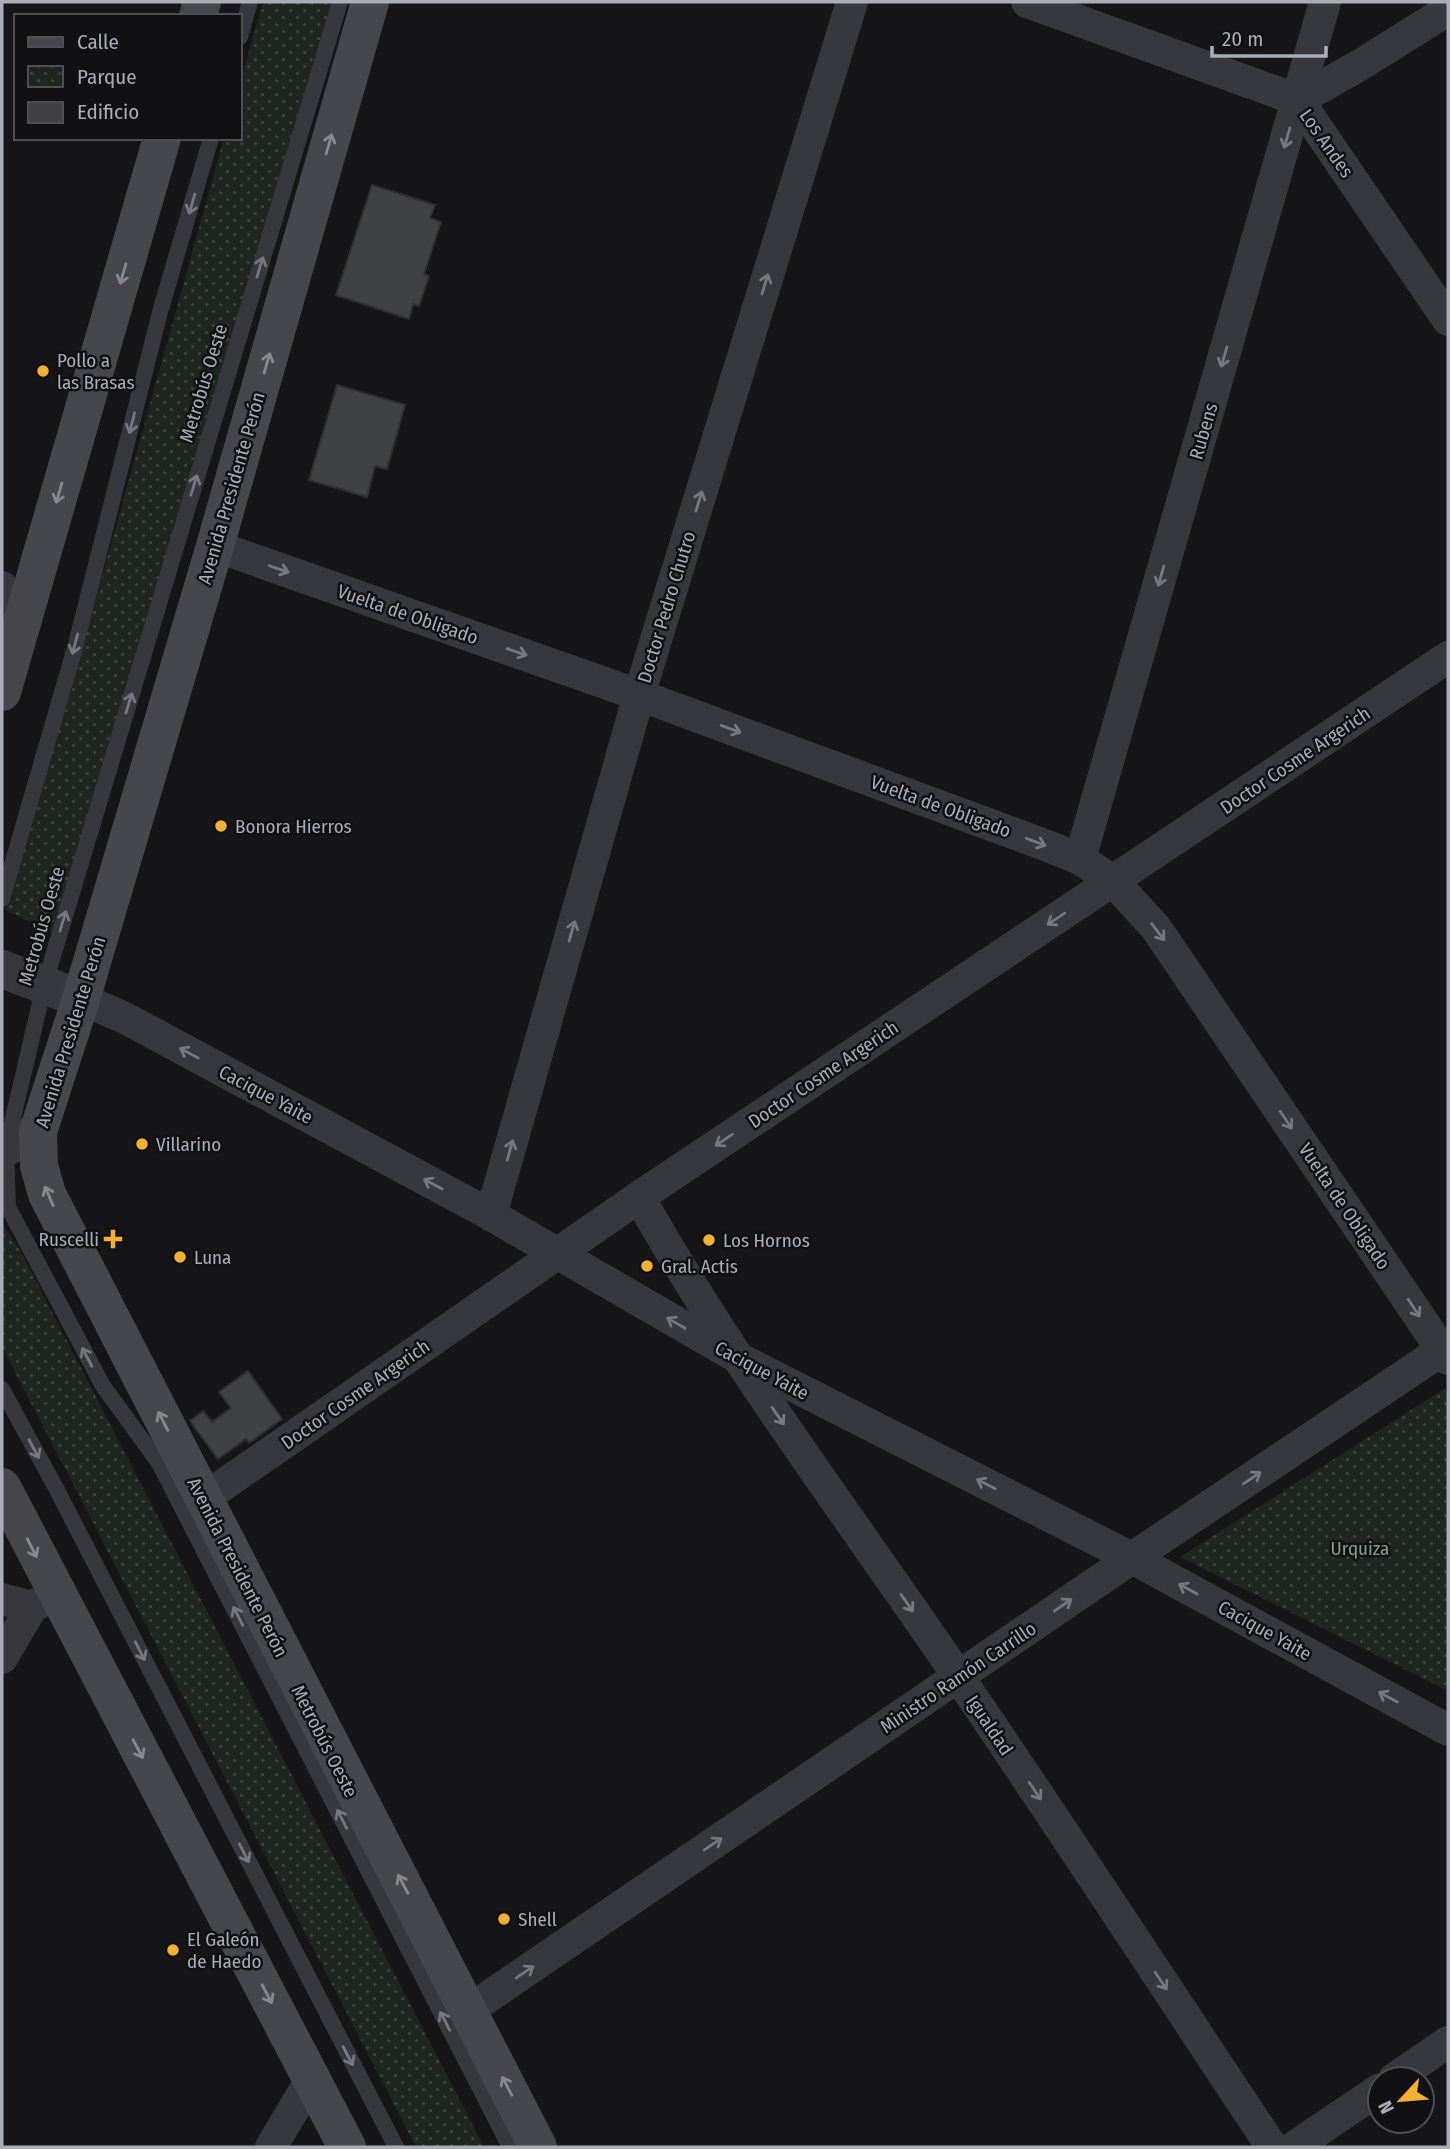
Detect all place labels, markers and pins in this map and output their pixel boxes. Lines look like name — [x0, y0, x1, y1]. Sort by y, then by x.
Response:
place label: Pollo a las Brasas — [57, 349, 135, 394]
marker: Pollo a las Brasas — [35, 363, 51, 379]
place label: Bonora Hierros — [235, 815, 352, 838]
marker: Bonora Hierros — [213, 818, 229, 834]
place label: Villarino — [156, 1133, 221, 1156]
marker: Villarino — [134, 1136, 150, 1152]
place label: Ruscelli — [39, 1228, 99, 1251]
place label: Los Hornos — [723, 1229, 810, 1252]
marker: Ruscelli — [105, 1231, 121, 1247]
marker: Los Hornos — [701, 1232, 717, 1248]
place label: Luna — [194, 1246, 231, 1269]
marker: Luna — [172, 1249, 188, 1265]
place label: Gral. Actis — [661, 1255, 738, 1278]
marker: Gral. Actis — [639, 1258, 655, 1274]
place label: Shell — [518, 1908, 557, 1931]
marker: Shell — [496, 1911, 512, 1927]
place label: El Galeón de Haedo — [187, 1928, 261, 1973]
marker: El Galeón de Haedo — [165, 1942, 181, 1958]

